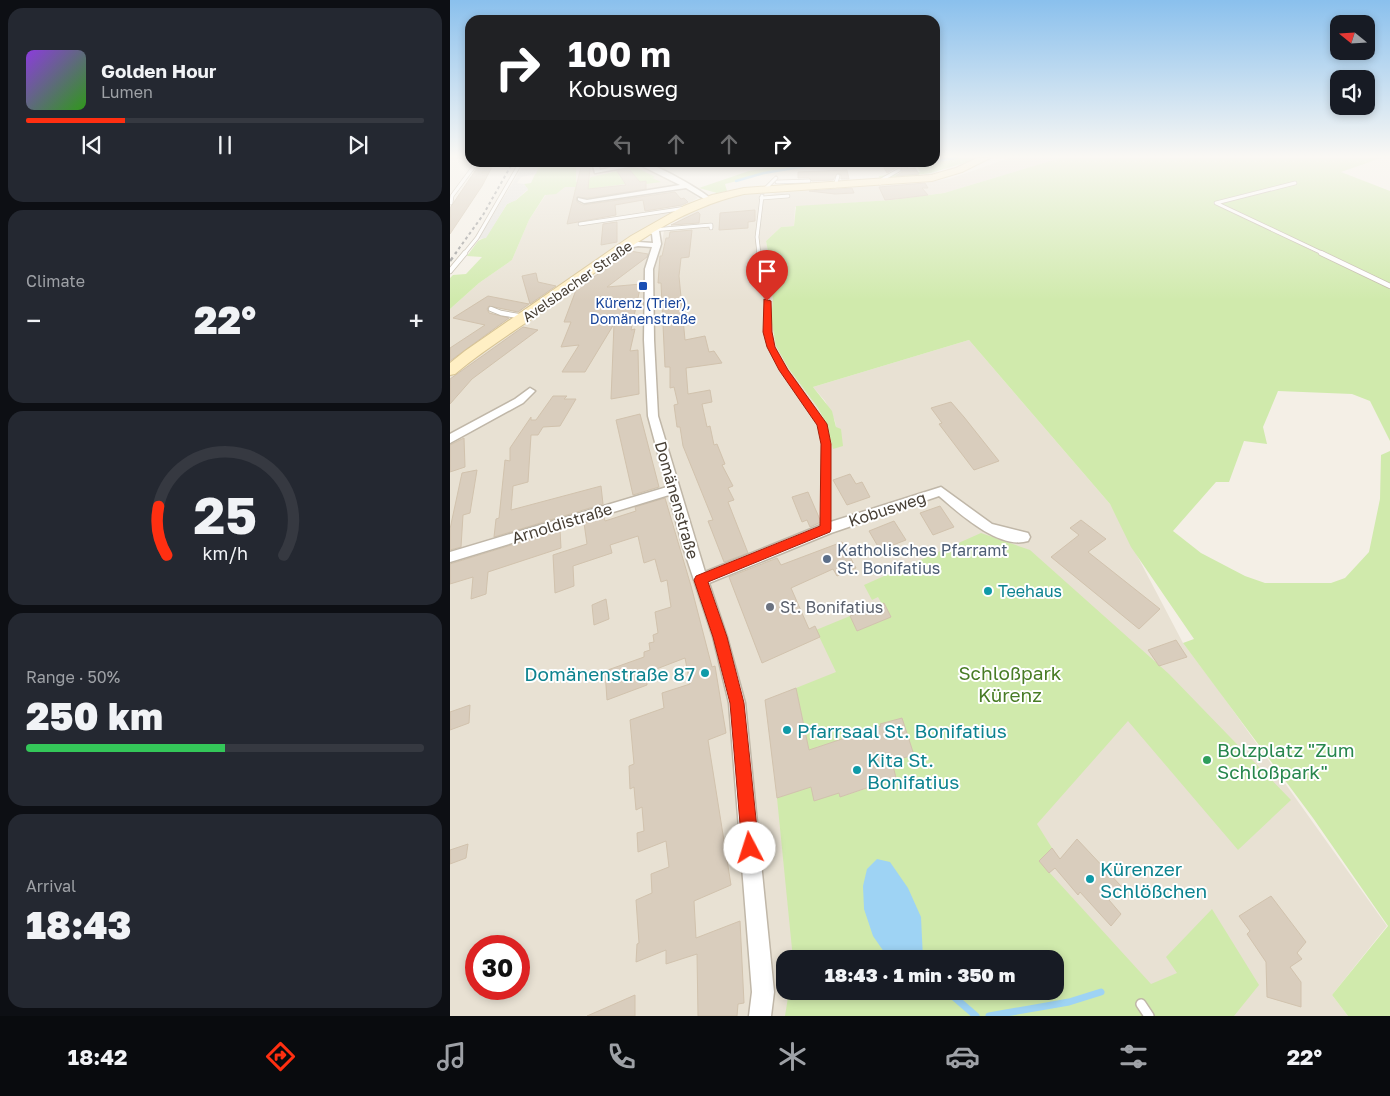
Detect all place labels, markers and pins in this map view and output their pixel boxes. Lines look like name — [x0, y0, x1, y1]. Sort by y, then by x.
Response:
pin — [746, 250, 788, 301]
marker: Kürenz (Trier), Domänenstraße — [637, 280, 649, 292]
place label: Kürenz (Trier), Domänenstraße — [590, 294, 696, 327]
place label: Katholisches Pfarramt St. Bonifatius — [837, 540, 1008, 578]
marker: Katholisches Pfarramt St. Bonifatius — [821, 553, 833, 565]
place label: Teehaus — [998, 581, 1062, 601]
marker: Teehaus — [982, 585, 994, 597]
place label: St. Bonifatius — [780, 597, 883, 617]
marker: St. Bonifatius — [764, 601, 776, 613]
place label: Domänenstraße 87 — [524, 662, 695, 685]
marker: Domänenstraße 87 — [699, 667, 711, 679]
place label: Pfarrsaal St. Bonifatius — [797, 719, 1007, 742]
marker: Pfarrsaal St. Bonifatius — [781, 724, 793, 736]
place label: Bolzplatz "Zum Schloßpark" — [1217, 738, 1355, 783]
place label: Kita St. Bonifatius — [867, 748, 959, 793]
marker: Bolzplatz "Zum Schloßpark" — [1201, 754, 1213, 766]
marker: Kita St. Bonifatius — [851, 764, 863, 776]
place label: Kürenzer Schlößchen — [1100, 857, 1207, 902]
marker: Kürenzer Schlößchen — [1084, 873, 1096, 885]

